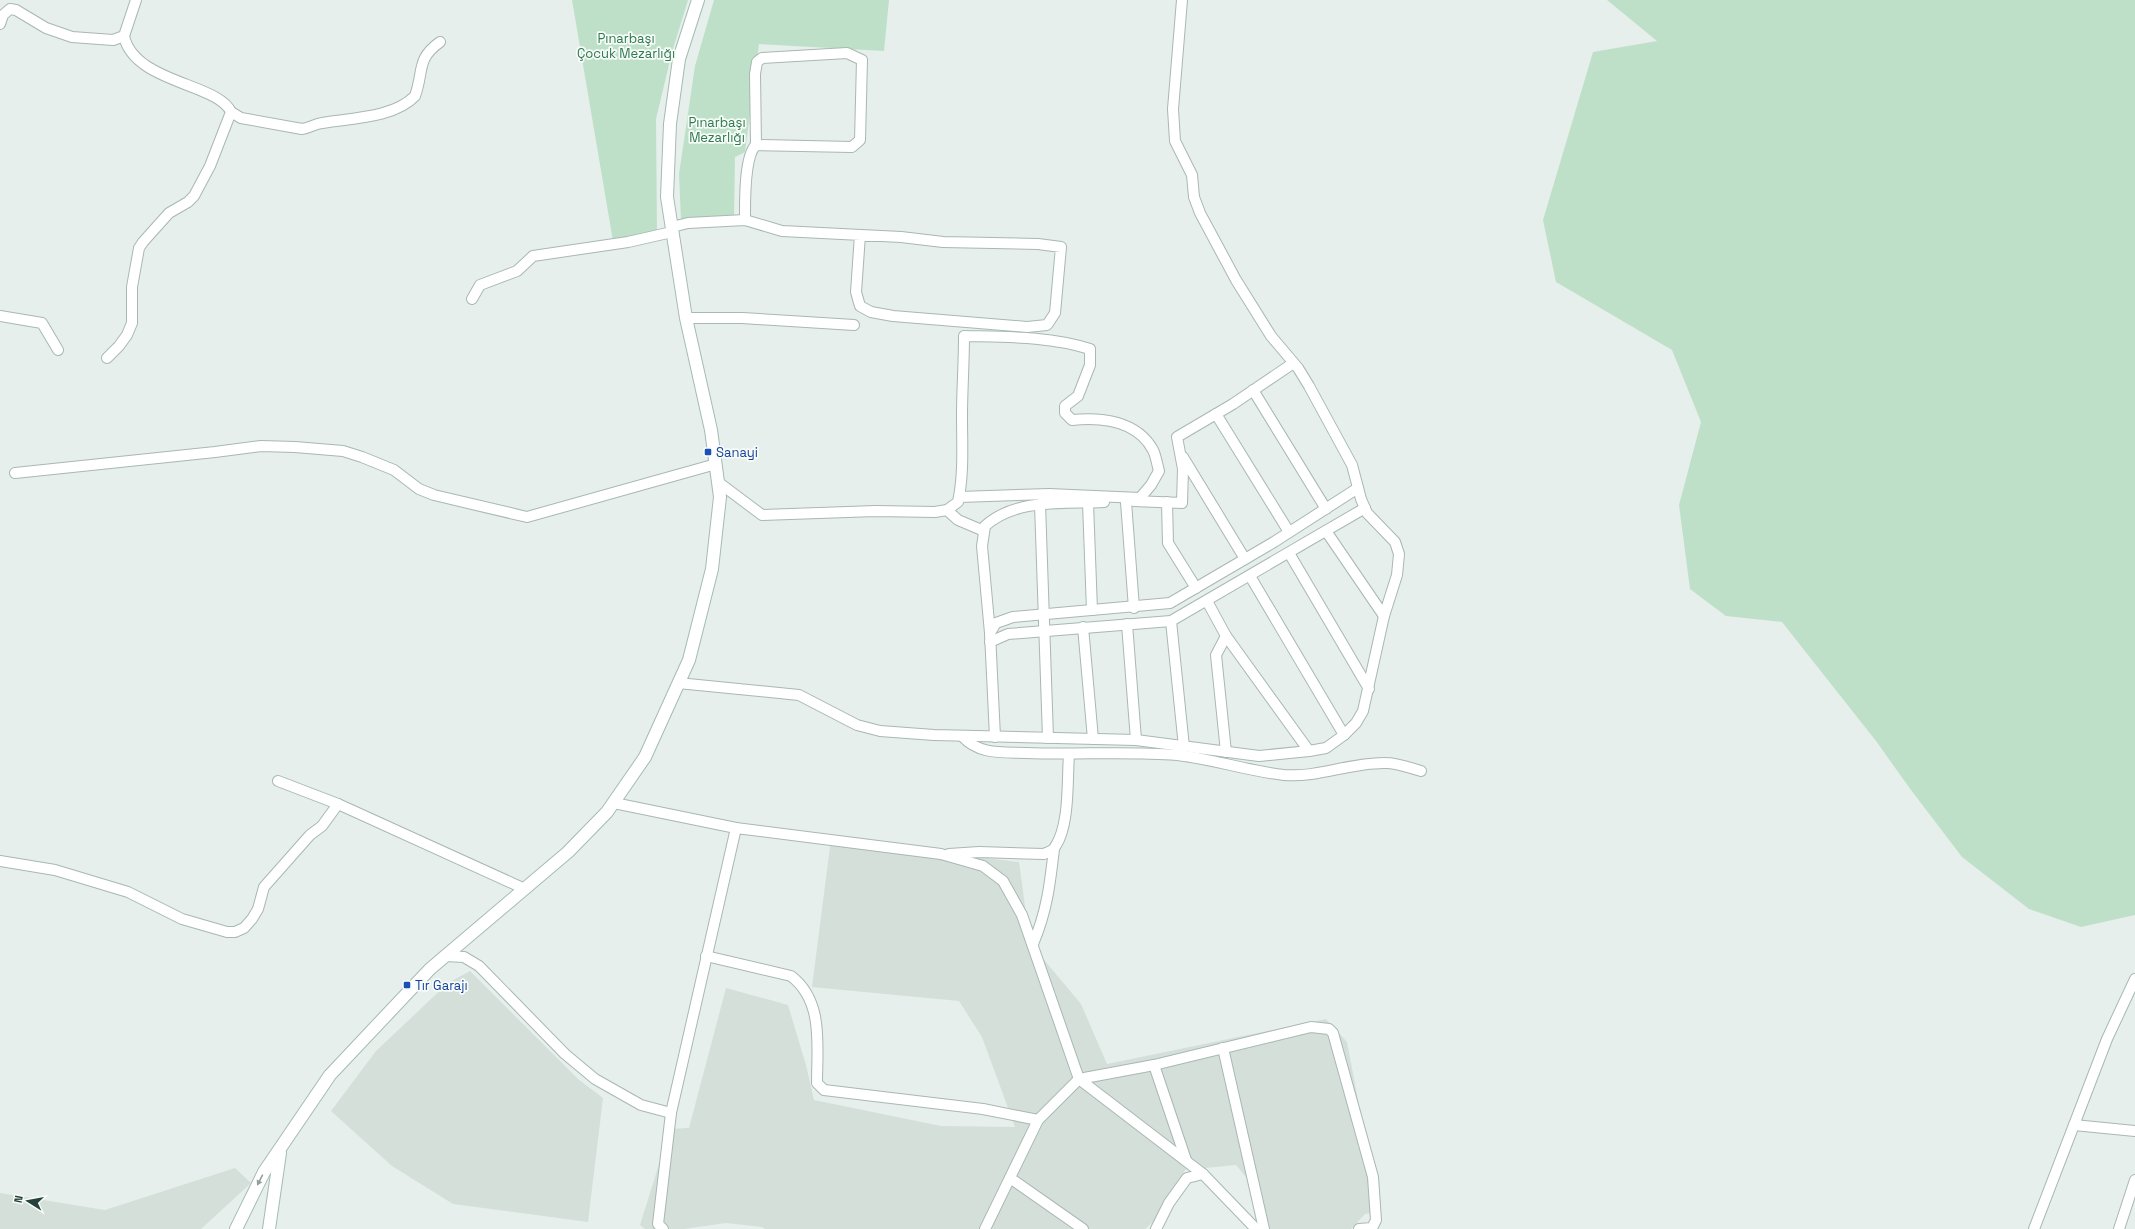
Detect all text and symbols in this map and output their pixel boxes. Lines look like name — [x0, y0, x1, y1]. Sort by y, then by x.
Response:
park label: Pınarbaşı Çocuk Mezarlığı — [577, 30, 675, 62]
park label: Pınarbaşı Mezarlığı — [688, 114, 746, 146]
place label: Sanayi — [716, 444, 758, 461]
marker: Sanayi — [703, 447, 713, 457]
place label: Tır Garajı — [415, 977, 468, 994]
marker: Tır Garajı — [402, 980, 412, 990]
one-way arrow — [257, 1175, 263, 1186]
north arrow — [8, 1181, 48, 1221]
text: N — [11, 1194, 26, 1204]

